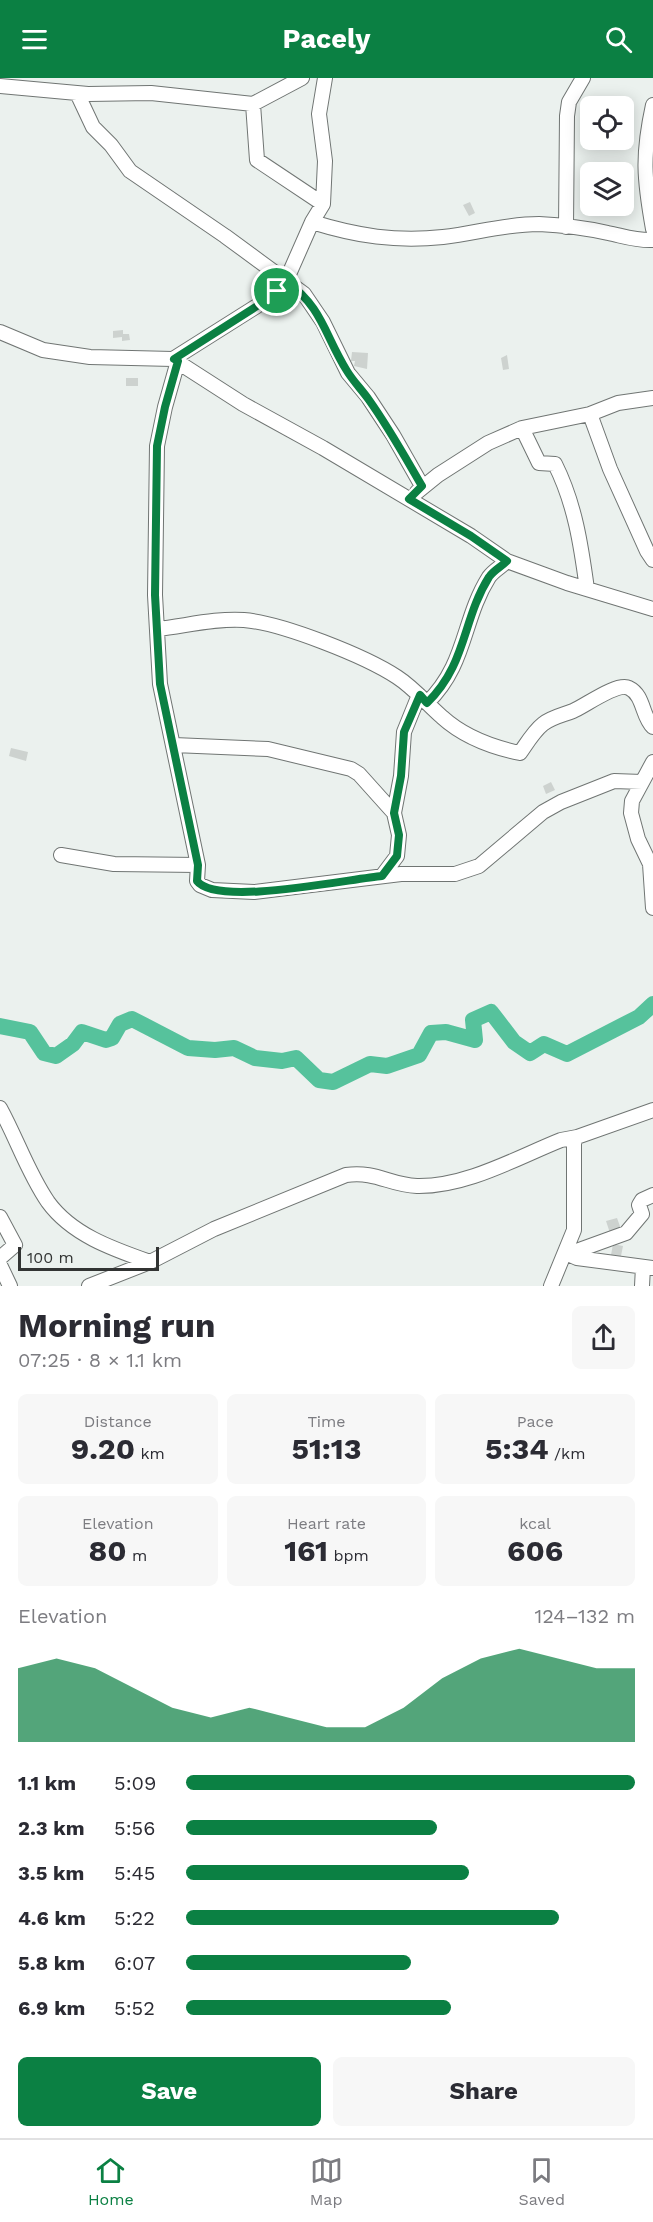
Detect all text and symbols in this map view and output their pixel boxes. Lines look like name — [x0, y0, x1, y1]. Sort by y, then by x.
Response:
icon: menu — [18, 23, 51, 56]
text: Pacely — [282, 23, 371, 55]
icon: search — [602, 23, 635, 56]
map controls — [580, 96, 634, 216]
button: locate — [580, 96, 634, 150]
button: layers — [580, 162, 634, 216]
pin — [251, 265, 302, 316]
icon: arrive — [260, 274, 293, 307]
scale bar — [18, 1244, 159, 1272]
text: 100 m — [27, 1248, 74, 1267]
text: Morning run — [18, 1306, 215, 1345]
button: share — [572, 1306, 635, 1369]
text: 07:25 · 8 × 1.1 km — [18, 1348, 182, 1372]
text: Distance — [84, 1412, 152, 1431]
text: Time — [307, 1412, 346, 1431]
text: Pace — [517, 1412, 554, 1431]
text: 9.20 — [71, 1431, 135, 1466]
text: 51:13 — [291, 1431, 362, 1466]
text: 5:34 — [485, 1431, 549, 1466]
text: km — [135, 1444, 165, 1463]
text: /km — [549, 1444, 585, 1463]
text: Elevation — [82, 1514, 154, 1533]
text: Heart rate — [287, 1514, 366, 1533]
text: kcal — [519, 1514, 551, 1533]
text: 80 — [88, 1533, 127, 1568]
text: 161 — [284, 1533, 328, 1568]
text: 606 — [507, 1533, 563, 1568]
text: m — [127, 1546, 147, 1565]
text: bpm — [328, 1546, 369, 1565]
text: Elevation — [18, 1604, 107, 1628]
text: 124–132 m — [534, 1604, 635, 1628]
text: 1.1 km — [18, 1771, 76, 1795]
text: 5:09 — [114, 1771, 156, 1795]
text: 2.3 km — [18, 1816, 85, 1840]
text: 5:56 — [114, 1816, 155, 1840]
text: 3.5 km — [18, 1861, 84, 1885]
text: 5:45 — [114, 1861, 155, 1885]
text: 4.6 km — [18, 1906, 86, 1930]
text: 5:22 — [114, 1906, 155, 1930]
text: 5.8 km — [18, 1951, 85, 1975]
text: 6:07 — [114, 1951, 155, 1975]
text: 6.9 km — [18, 1996, 85, 2020]
text: 5:52 — [114, 1996, 155, 2020]
button: Save — [18, 2057, 321, 2126]
button: Share — [333, 2057, 635, 2126]
tab: Home — [88, 2154, 134, 2209]
tab: Map — [310, 2154, 343, 2209]
tab: Saved — [519, 2154, 565, 2209]

